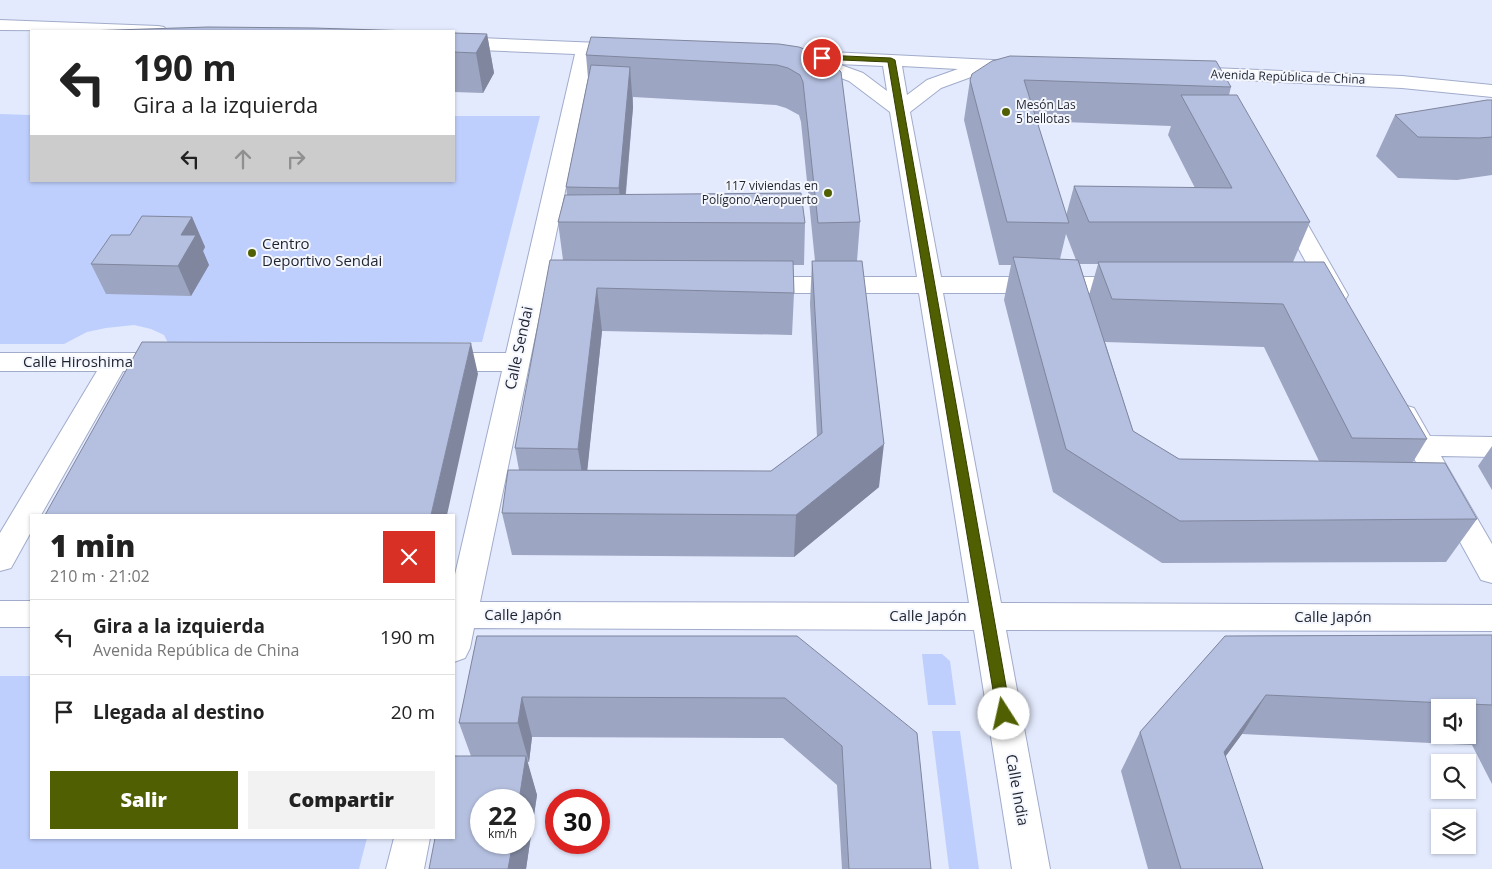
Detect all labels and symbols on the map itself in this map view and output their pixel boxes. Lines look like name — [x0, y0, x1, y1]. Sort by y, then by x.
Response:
pin — [801, 37, 843, 79]
street label: Avenida República de China — [1210, 65, 1366, 88]
place label: Mesón Las 5 bellotas — [1016, 96, 1076, 127]
marker: Mesón Las 5 bellotas — [1000, 106, 1012, 118]
place label: 117 viviendas en Polígono Aeropuerto — [702, 177, 818, 208]
marker: 117 viviendas en Polígono Aeropuerto — [822, 187, 834, 199]
place label: Centro Deportivo Sendai — [262, 233, 382, 270]
marker: Centro Deportivo Sendai — [246, 247, 258, 259]
street label: Calle Sendai — [499, 304, 537, 391]
street label: Calle Hiroshima — [23, 351, 133, 371]
street label: Calle Japón — [484, 604, 562, 624]
street label: Calle Japón — [889, 605, 967, 625]
street label: Calle Japón — [1294, 606, 1372, 626]
position arrow — [977, 687, 1029, 739]
street label: Calle India — [1002, 752, 1034, 827]
speed limit sign: 30 — [545, 789, 610, 854]

